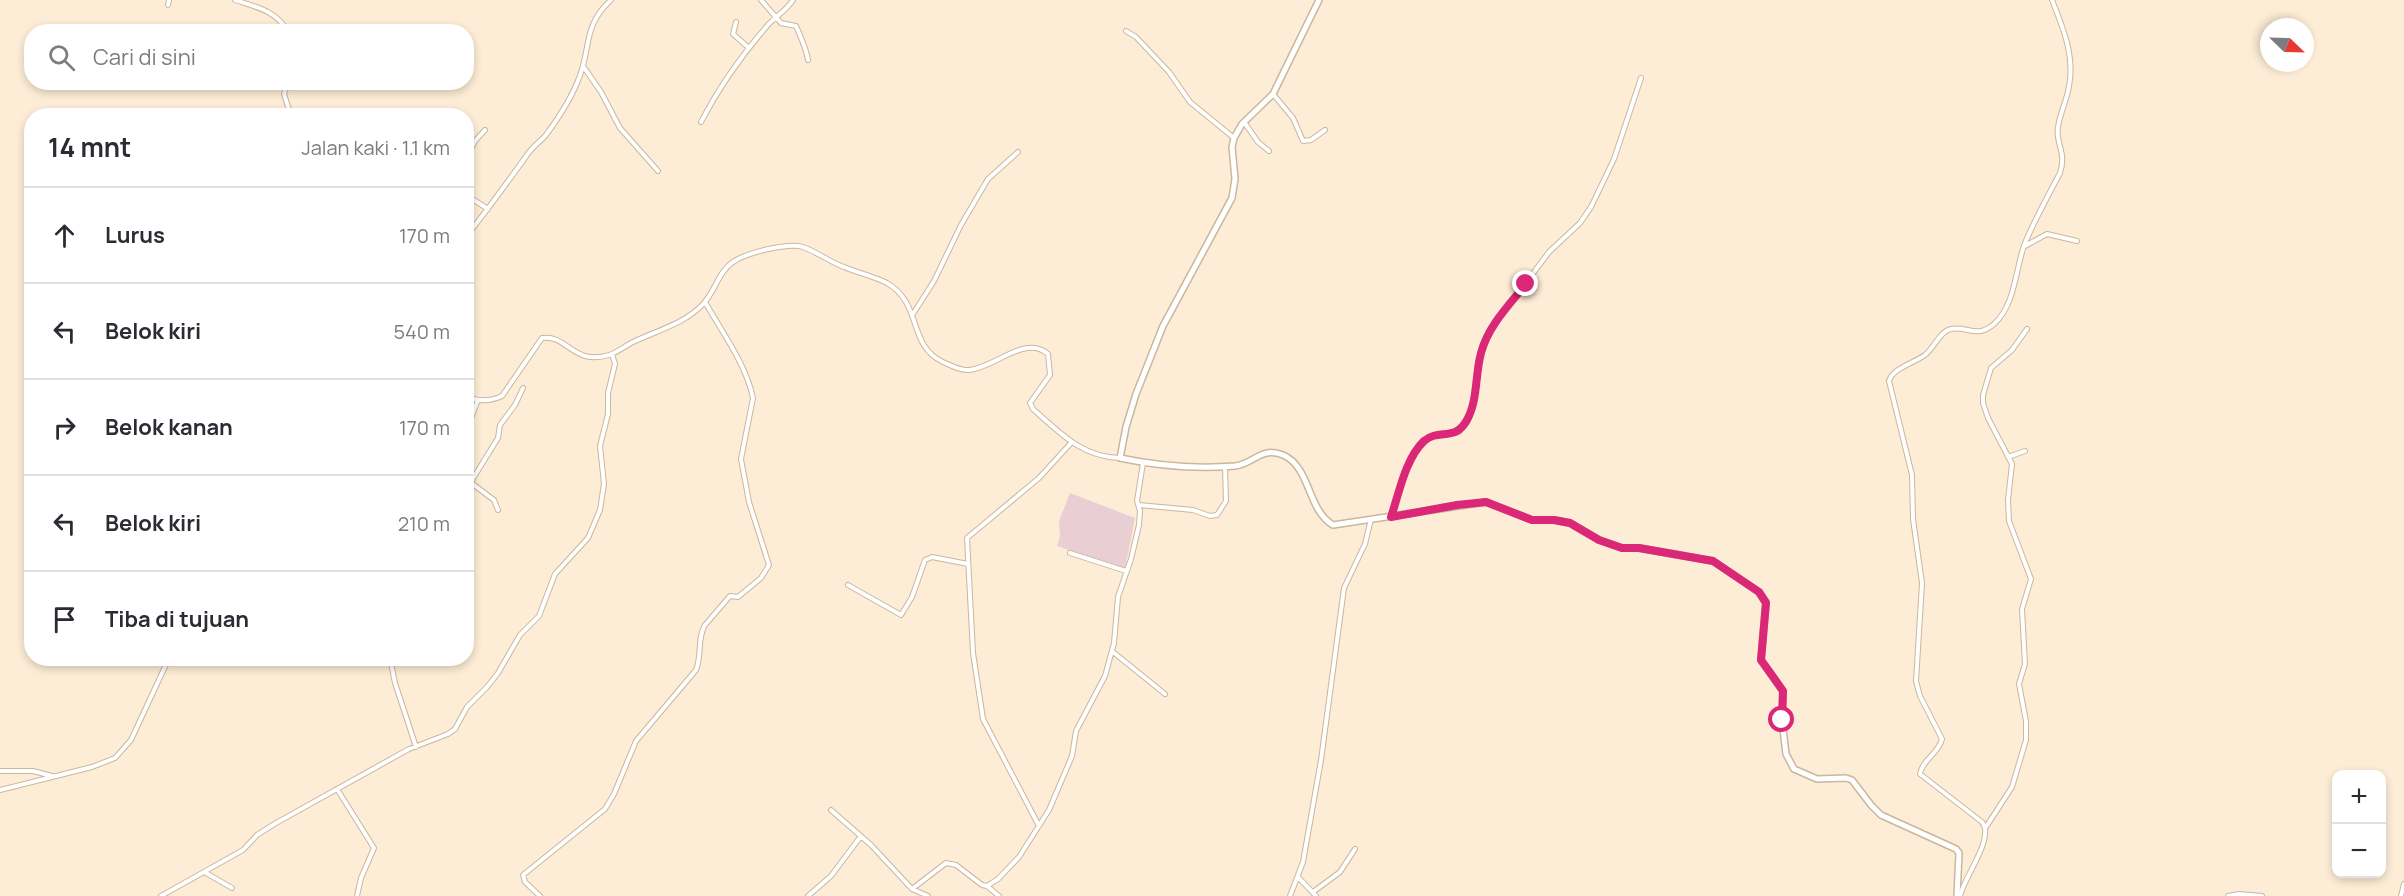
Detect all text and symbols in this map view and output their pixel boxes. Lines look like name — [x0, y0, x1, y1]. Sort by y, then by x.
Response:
north arrow — [2260, 18, 2314, 72]
search box — [24, 24, 474, 90]
icon: search — [45, 41, 78, 74]
text: Cari di sini — [93, 42, 196, 72]
text: 14 mnt — [48, 129, 131, 165]
text: Jalan kaki · 1.1 km — [301, 134, 450, 161]
icon: ahead — [48, 219, 81, 252]
text: Lurus — [105, 220, 165, 250]
text: 170 m — [399, 222, 450, 249]
route end — [1512, 270, 1538, 296]
icon: left — [48, 315, 81, 348]
text: Belok kiri — [105, 316, 201, 346]
text: 540 m — [394, 318, 450, 345]
icon: right — [48, 411, 81, 444]
text: Belok kanan — [105, 412, 233, 442]
text: 170 m — [399, 414, 450, 441]
icon: left — [48, 507, 81, 540]
text: Belok kiri — [105, 508, 201, 538]
text: 210 m — [398, 510, 450, 537]
icon: arrive — [48, 603, 81, 636]
text: Tiba di tujuan — [105, 604, 249, 634]
route start — [1768, 706, 1794, 732]
map controls — [2332, 770, 2386, 878]
button: + — [2332, 770, 2386, 824]
button: − — [2332, 824, 2386, 878]

